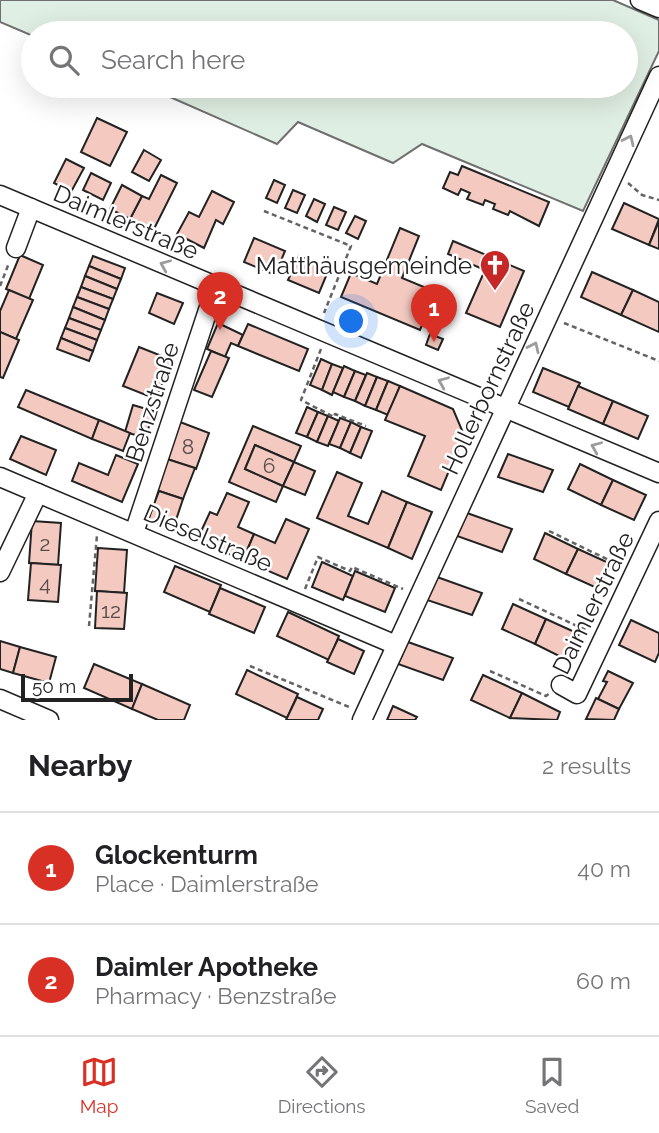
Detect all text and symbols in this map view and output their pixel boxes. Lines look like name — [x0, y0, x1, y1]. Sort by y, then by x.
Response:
search box — [21, 21, 638, 98]
icon: search — [45, 41, 83, 79]
text: Search here — [101, 45, 245, 75]
one-way arrow — [621, 135, 635, 147]
street label: Daimlerstraße — [49, 178, 203, 266]
church icon: Matthäusgemeinde — [478, 248, 512, 292]
place label: Matthäusgemeinde — [256, 251, 472, 280]
one-way arrow — [160, 259, 173, 273]
pin: 2 — [197, 272, 243, 330]
pin: 1 — [411, 284, 457, 342]
street label: Hollerbornstraße — [435, 297, 541, 479]
your location — [334, 304, 368, 338]
street label: Benzstraße — [119, 338, 185, 466]
one-way arrow — [526, 341, 540, 354]
one-way arrow — [437, 376, 450, 390]
house number: 8 — [182, 434, 194, 459]
one-way arrow — [591, 441, 603, 455]
house number: 6 — [263, 453, 275, 478]
street label: Dieselstraße — [139, 498, 277, 578]
street label: Daimlerstraße — [546, 527, 640, 679]
house number: 2 — [40, 531, 50, 556]
house number: 4 — [39, 571, 51, 596]
house number: 12 — [101, 598, 121, 623]
scale bar — [21, 671, 133, 703]
text: 50 m — [32, 675, 76, 697]
text: Nearby — [28, 748, 132, 783]
text: 2 results — [542, 752, 631, 779]
text: Glockenturm — [95, 840, 258, 870]
text: 1 — [45, 855, 57, 882]
text: 40 m — [577, 855, 631, 882]
text: Place · Daimlerstraße — [95, 870, 319, 897]
text: Daimler Apotheke — [95, 952, 318, 982]
text: 2 — [45, 967, 57, 994]
text: 60 m — [576, 967, 631, 994]
text: Pharmacy · Benzstraße — [95, 982, 336, 1009]
tab: Map — [80, 1053, 118, 1117]
tab: Directions — [278, 1053, 366, 1117]
tab: Saved — [525, 1053, 579, 1117]

